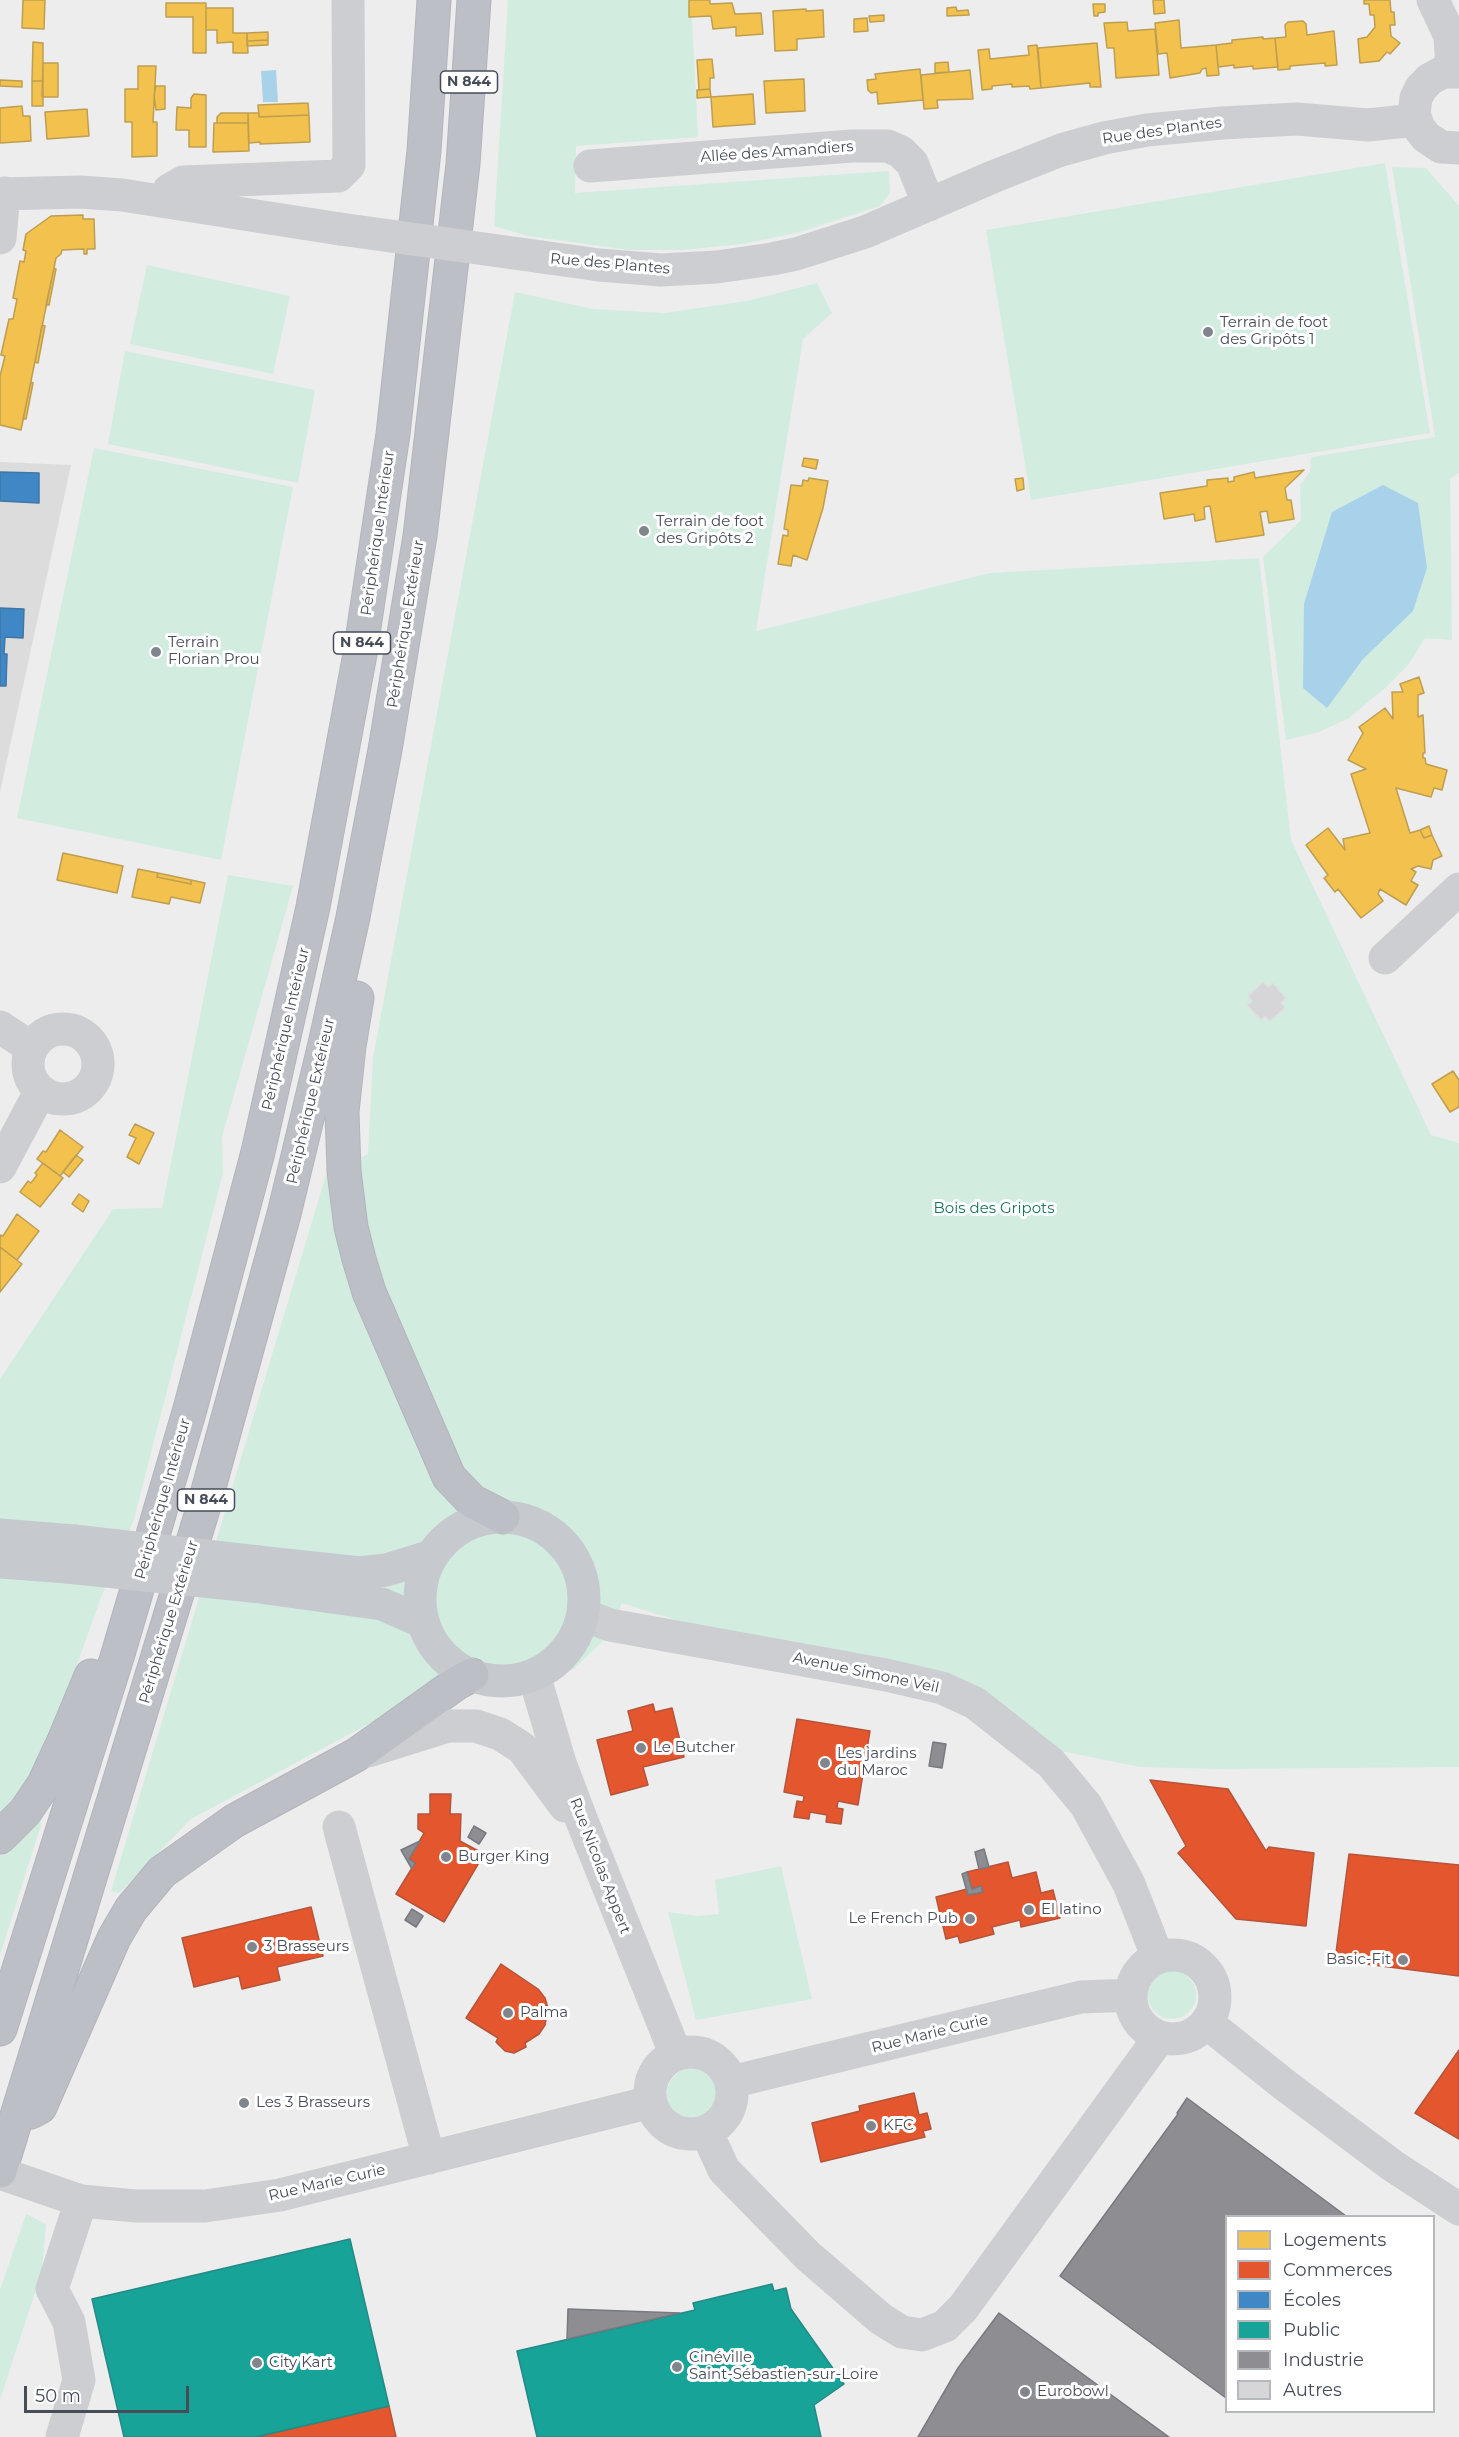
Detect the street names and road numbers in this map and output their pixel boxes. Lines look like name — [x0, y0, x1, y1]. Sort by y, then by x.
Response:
road number: N 844 — [440, 71, 498, 93]
street label: Rue des Plantes — [1101, 114, 1223, 148]
street label: Allée des Amandiers — [700, 138, 854, 166]
street label: Rue des Plantes — [549, 250, 671, 278]
street label: Périphérique Intérieur — [357, 449, 399, 617]
street label: Périphérique Extérieur — [384, 539, 428, 709]
road number: N 844 — [334, 632, 391, 654]
street label: Périphérique Intérieur — [258, 946, 314, 1112]
street label: Périphérique Extérieur — [283, 1016, 339, 1186]
street label: Périphérique Intérieur — [131, 1416, 195, 1582]
road number: N 844 — [178, 1489, 234, 1511]
street label: Périphérique Extérieur — [136, 1538, 202, 1706]
street label: Avenue Simone Veil — [791, 1649, 941, 1697]
street label: Rue Nicolas Appert — [566, 1795, 634, 1937]
street label: Rue Marie Curie — [870, 2011, 990, 2057]
street label: Rue Marie Curie — [267, 2161, 387, 2205]

